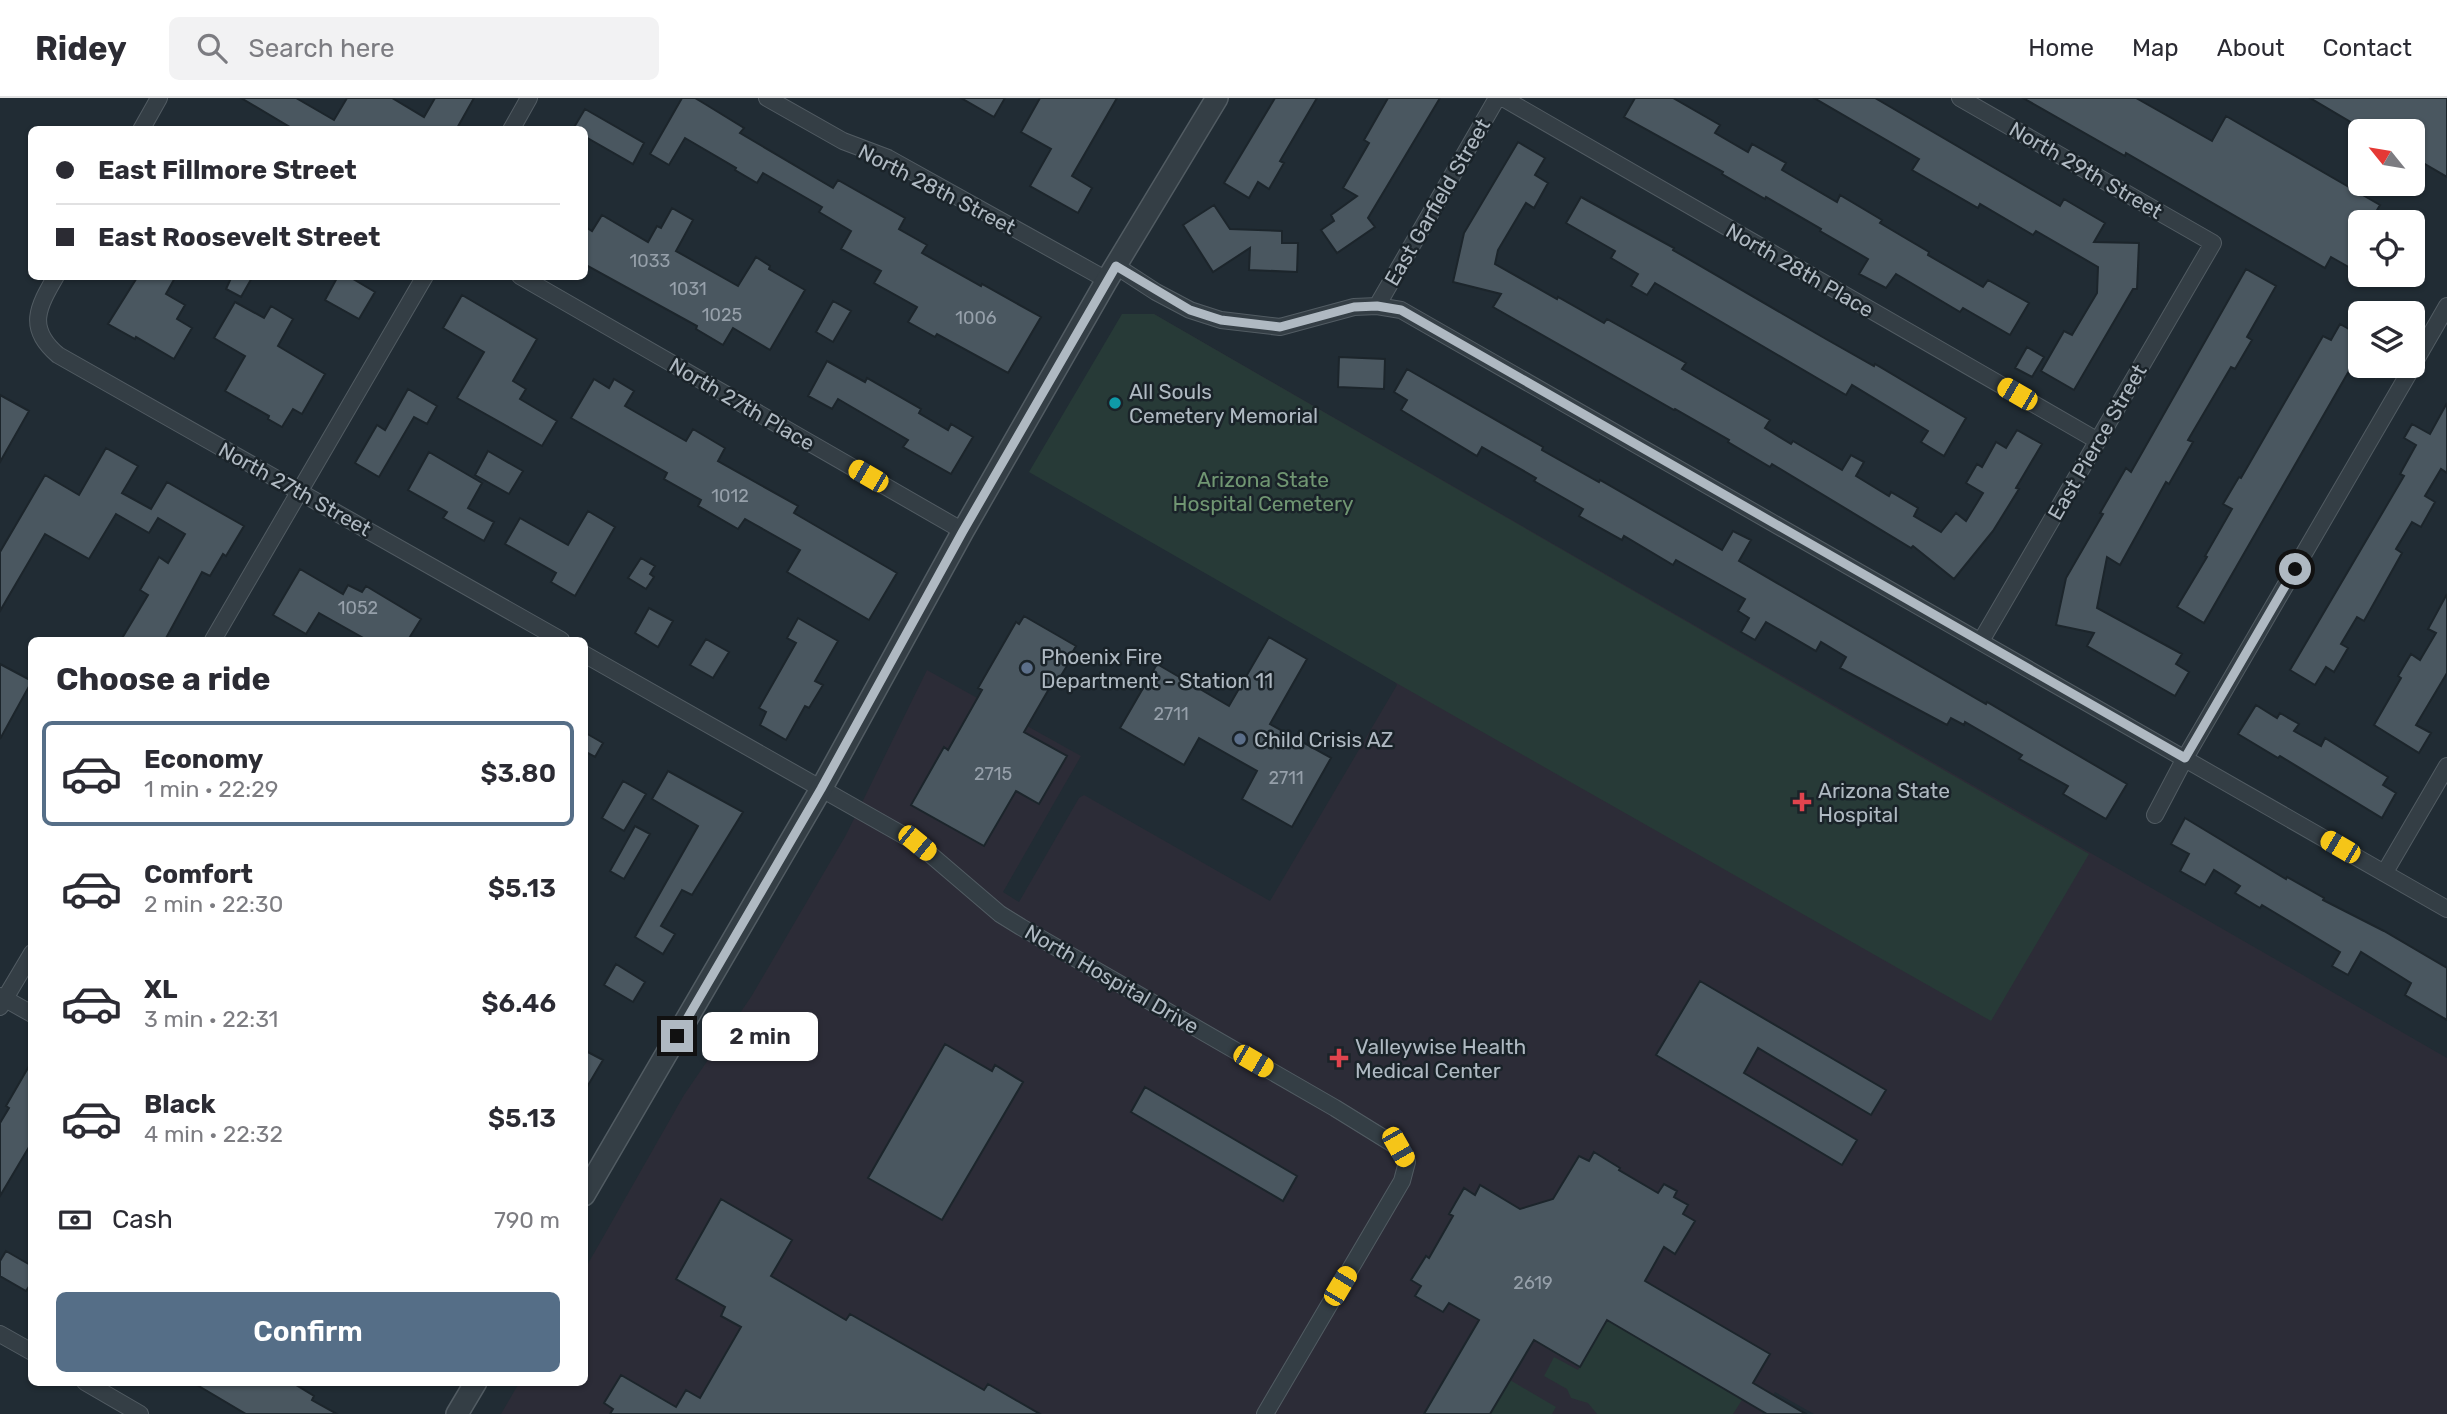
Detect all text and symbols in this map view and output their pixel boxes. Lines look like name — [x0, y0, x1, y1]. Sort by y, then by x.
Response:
search box — [169, 17, 659, 80]
text: Ridey — [35, 29, 127, 68]
icon: search — [193, 29, 231, 67]
text: Search here — [249, 33, 394, 64]
text: Home — [2028, 34, 2094, 62]
text: Map — [2132, 34, 2179, 62]
text: About — [2217, 34, 2285, 62]
text: Contact — [2323, 34, 2412, 62]
street label: East Garfield Street — [1379, 114, 1495, 290]
street label: North 29th Street — [2005, 116, 2167, 224]
north arrow — [2348, 119, 2426, 196]
map controls — [2348, 119, 2425, 378]
street label: North 28th Street — [854, 139, 1020, 239]
text: East Fillmore Street — [98, 155, 357, 186]
button: locate — [2348, 210, 2425, 287]
street label: North 28th Place — [1722, 218, 1878, 322]
text: East Roosevelt Street — [98, 222, 380, 253]
house number: 1033 — [630, 250, 670, 272]
house number: 1031 — [669, 278, 707, 300]
button: layers — [2348, 301, 2425, 378]
house number: 1025 — [702, 304, 742, 326]
house number: 1006 — [955, 307, 997, 329]
street label: North 27th Place — [665, 352, 819, 456]
street label: East Pierce Street — [2042, 360, 2152, 524]
car — [1994, 374, 2041, 414]
place label: All Souls Cemetery Memorial — [1129, 379, 1318, 428]
marker: All Souls Cemetery Memorial — [1107, 395, 1123, 411]
street label: North 27th Street — [214, 437, 376, 541]
car — [845, 456, 892, 496]
park label: Arizona State Hospital Cemetery — [1172, 467, 1354, 516]
house number: 1012 — [711, 485, 749, 507]
route start — [2279, 553, 2311, 585]
house number: 1052 — [338, 597, 378, 619]
place label: Phoenix Fire Department - Station 11 — [1041, 644, 1273, 693]
text: Choose a ride — [56, 660, 270, 698]
marker: Phoenix Fire Department - Station 11 — [1019, 660, 1035, 676]
house number: 2711 — [1153, 703, 1189, 725]
place label: Child Crisis AZ — [1254, 727, 1393, 752]
marker: Child Crisis AZ — [1232, 731, 1248, 747]
icon: car — [60, 742, 123, 805]
text: Economy — [144, 744, 263, 775]
text: $3.80 — [481, 758, 556, 789]
house number: 2715 — [974, 763, 1012, 785]
house number: 2711 — [1268, 767, 1304, 789]
text: 1 min · 22:29 — [144, 775, 278, 803]
place label: Arizona State Hospital — [1818, 778, 1950, 827]
marker: Arizona State Hospital — [1792, 792, 1812, 812]
car — [895, 822, 940, 864]
car — [2317, 827, 2364, 867]
icon: car — [60, 857, 123, 920]
text: Comfort — [144, 859, 253, 890]
text: $5.13 — [488, 873, 556, 904]
text: 2 min · 22:30 — [144, 890, 283, 918]
street label: North Hospital Drive — [1021, 919, 1203, 1039]
icon: car — [60, 972, 123, 1035]
text: XL — [144, 974, 177, 1005]
text: $6.46 — [482, 988, 556, 1019]
text: 3 min · 22:31 — [144, 1005, 278, 1033]
callout: 2 min — [702, 1012, 817, 1060]
route end — [661, 1020, 693, 1052]
text: 2 min — [729, 1022, 791, 1050]
place label: Valleywise Health Medical Center — [1355, 1034, 1526, 1083]
car — [1230, 1041, 1277, 1081]
marker: Valleywise Health Medical Center — [1329, 1048, 1349, 1068]
icon: car — [60, 1087, 123, 1150]
text: Black — [144, 1089, 216, 1120]
text: $5.13 — [488, 1103, 556, 1134]
text: 4 min · 22:32 — [144, 1120, 283, 1148]
car — [1379, 1124, 1418, 1170]
icon: cash — [56, 1201, 94, 1239]
text: Cash — [112, 1204, 173, 1235]
text: 790 m — [494, 1206, 560, 1234]
car — [1321, 1263, 1360, 1309]
house number: 2619 — [1513, 1272, 1553, 1294]
button: Confirm — [56, 1292, 560, 1372]

